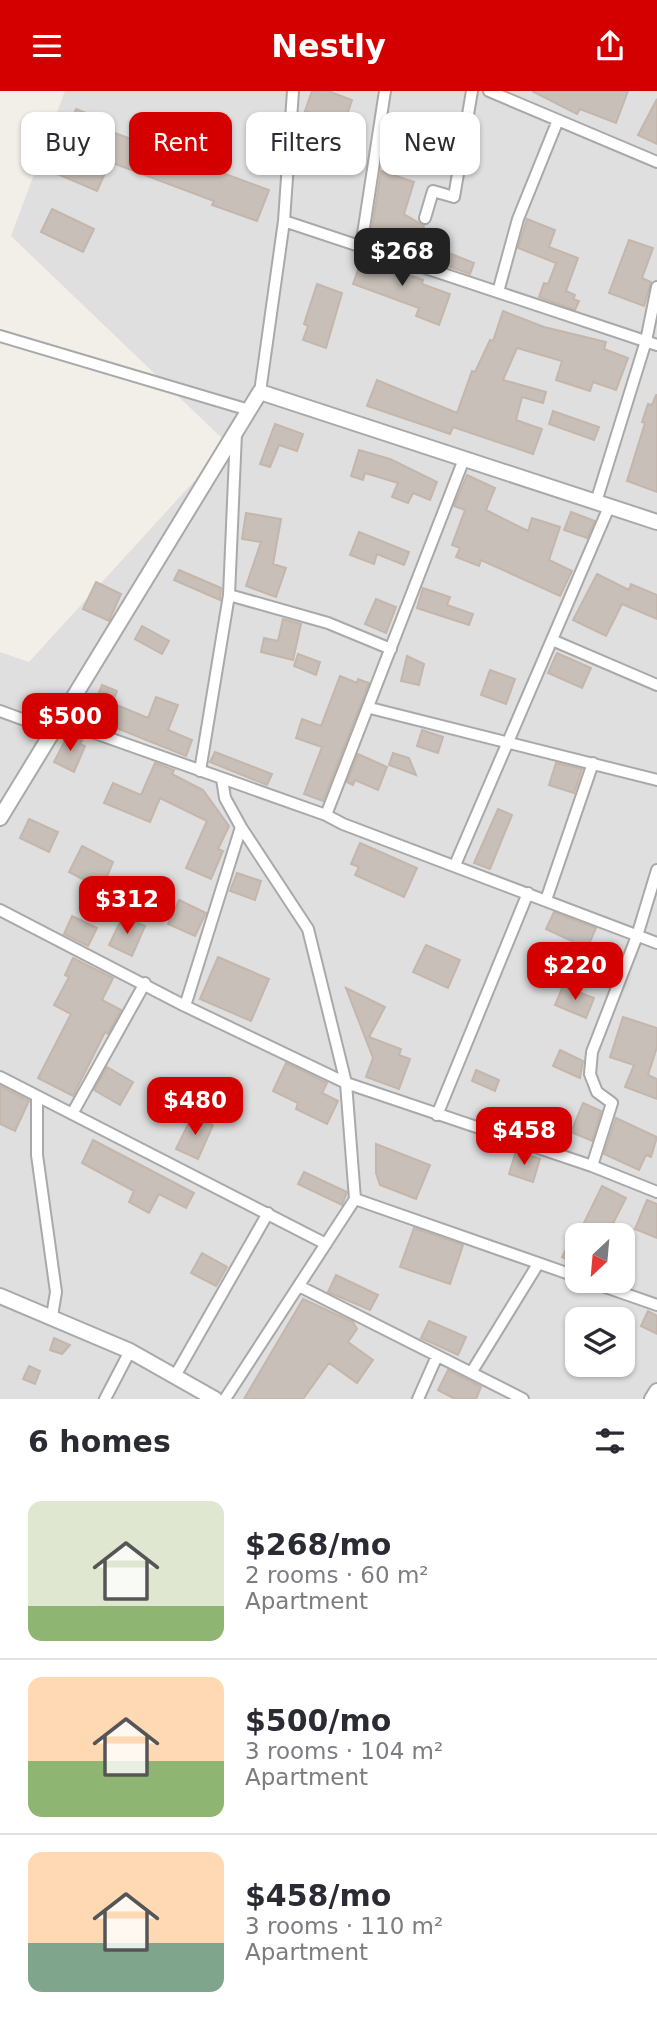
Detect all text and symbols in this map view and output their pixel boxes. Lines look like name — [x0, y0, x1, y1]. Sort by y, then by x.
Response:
icon: menu — [28, 27, 66, 65]
text: Nestly — [271, 27, 386, 65]
icon: share — [591, 27, 629, 65]
chip: Buy — [21, 112, 115, 175]
chip: Rent — [129, 112, 232, 175]
chip: Filters — [246, 112, 366, 175]
chip: New — [380, 112, 480, 175]
pin: $268 — [361, 229, 443, 288]
text: $268 — [370, 238, 434, 264]
pin: $500 — [29, 693, 111, 753]
text: $500 — [38, 703, 102, 729]
pin: $312 — [86, 877, 168, 936]
text: $312 — [95, 886, 159, 912]
pin: $220 — [534, 943, 616, 1002]
text: $220 — [543, 952, 607, 978]
pin: $480 — [154, 1077, 236, 1137]
text: $480 — [163, 1087, 227, 1113]
pin: $458 — [483, 1107, 565, 1167]
text: $458 — [492, 1117, 556, 1143]
north arrow — [565, 1223, 635, 1293]
map controls — [565, 1223, 635, 1377]
button: layers — [565, 1307, 635, 1377]
icon: filters — [591, 1422, 629, 1460]
text: 6 homes — [28, 1424, 171, 1459]
text: $268/mo — [245, 1527, 391, 1562]
icon: home — [84, 1529, 168, 1613]
text: 2 rooms · 60 m² — [245, 1562, 429, 1588]
text: Apartment — [245, 1588, 368, 1614]
text: $500/mo — [245, 1703, 391, 1738]
icon: home — [84, 1705, 168, 1789]
text: 3 rooms · 104 m² — [245, 1738, 443, 1764]
text: Apartment — [245, 1764, 368, 1790]
text: $458/mo — [245, 1878, 391, 1913]
icon: home — [84, 1880, 168, 1964]
text: 3 rooms · 110 m² — [245, 1913, 443, 1939]
text: Apartment — [245, 1939, 368, 1965]

